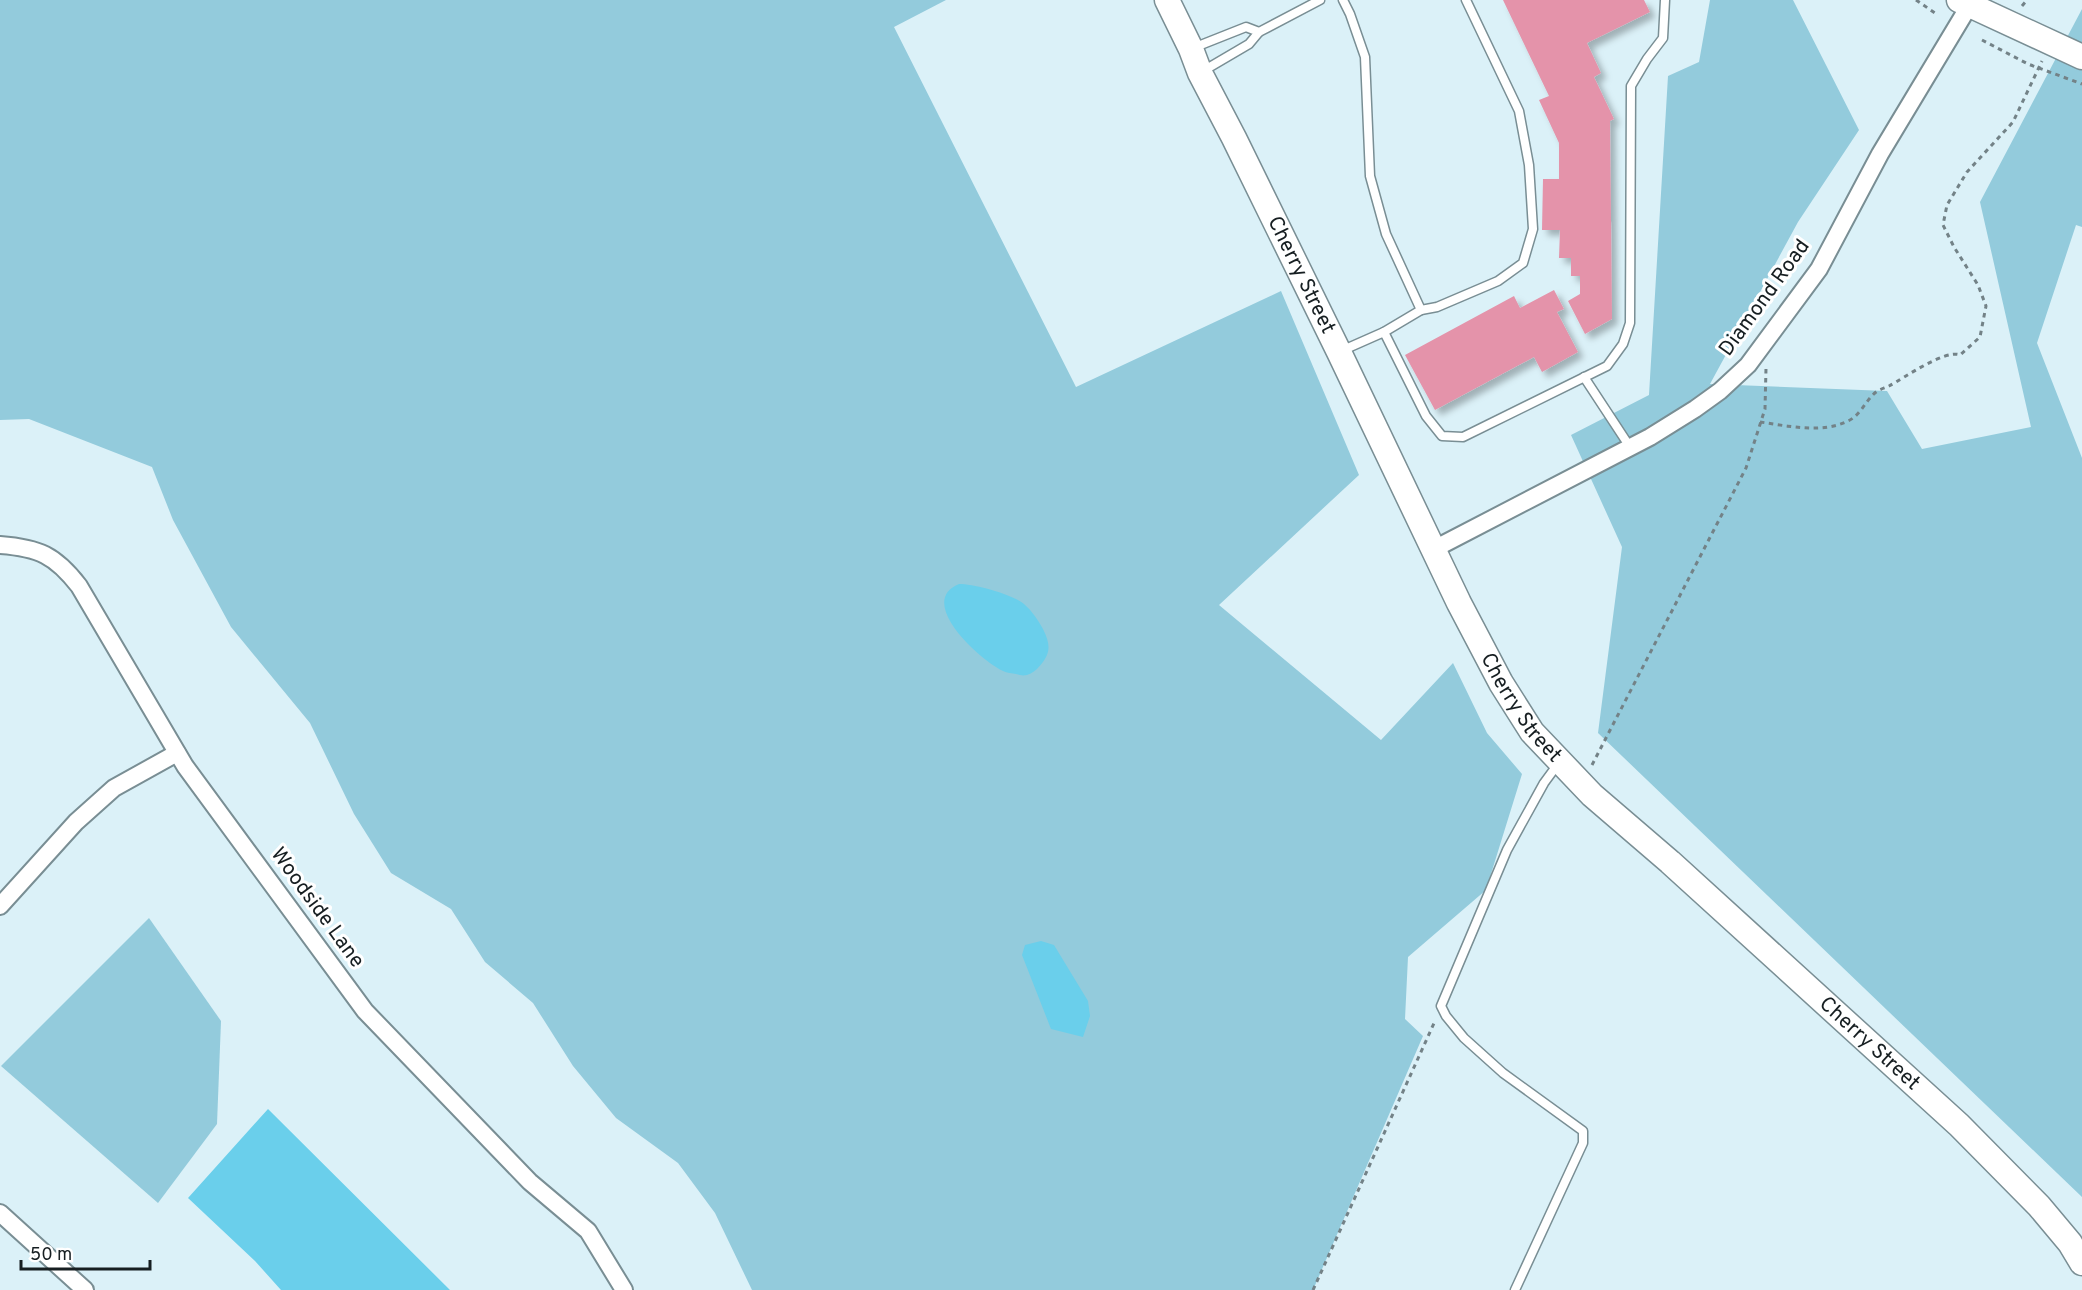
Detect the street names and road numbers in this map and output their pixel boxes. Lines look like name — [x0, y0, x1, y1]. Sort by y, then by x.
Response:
street label: Cherry Street — [1261, 212, 1341, 338]
street label: Diamond Road — [1713, 234, 1817, 362]
street label: Cherry Street — [1474, 648, 1568, 768]
street label: Woodside Lane — [264, 842, 370, 974]
street label: Cherry Street — [1813, 991, 1926, 1096]

